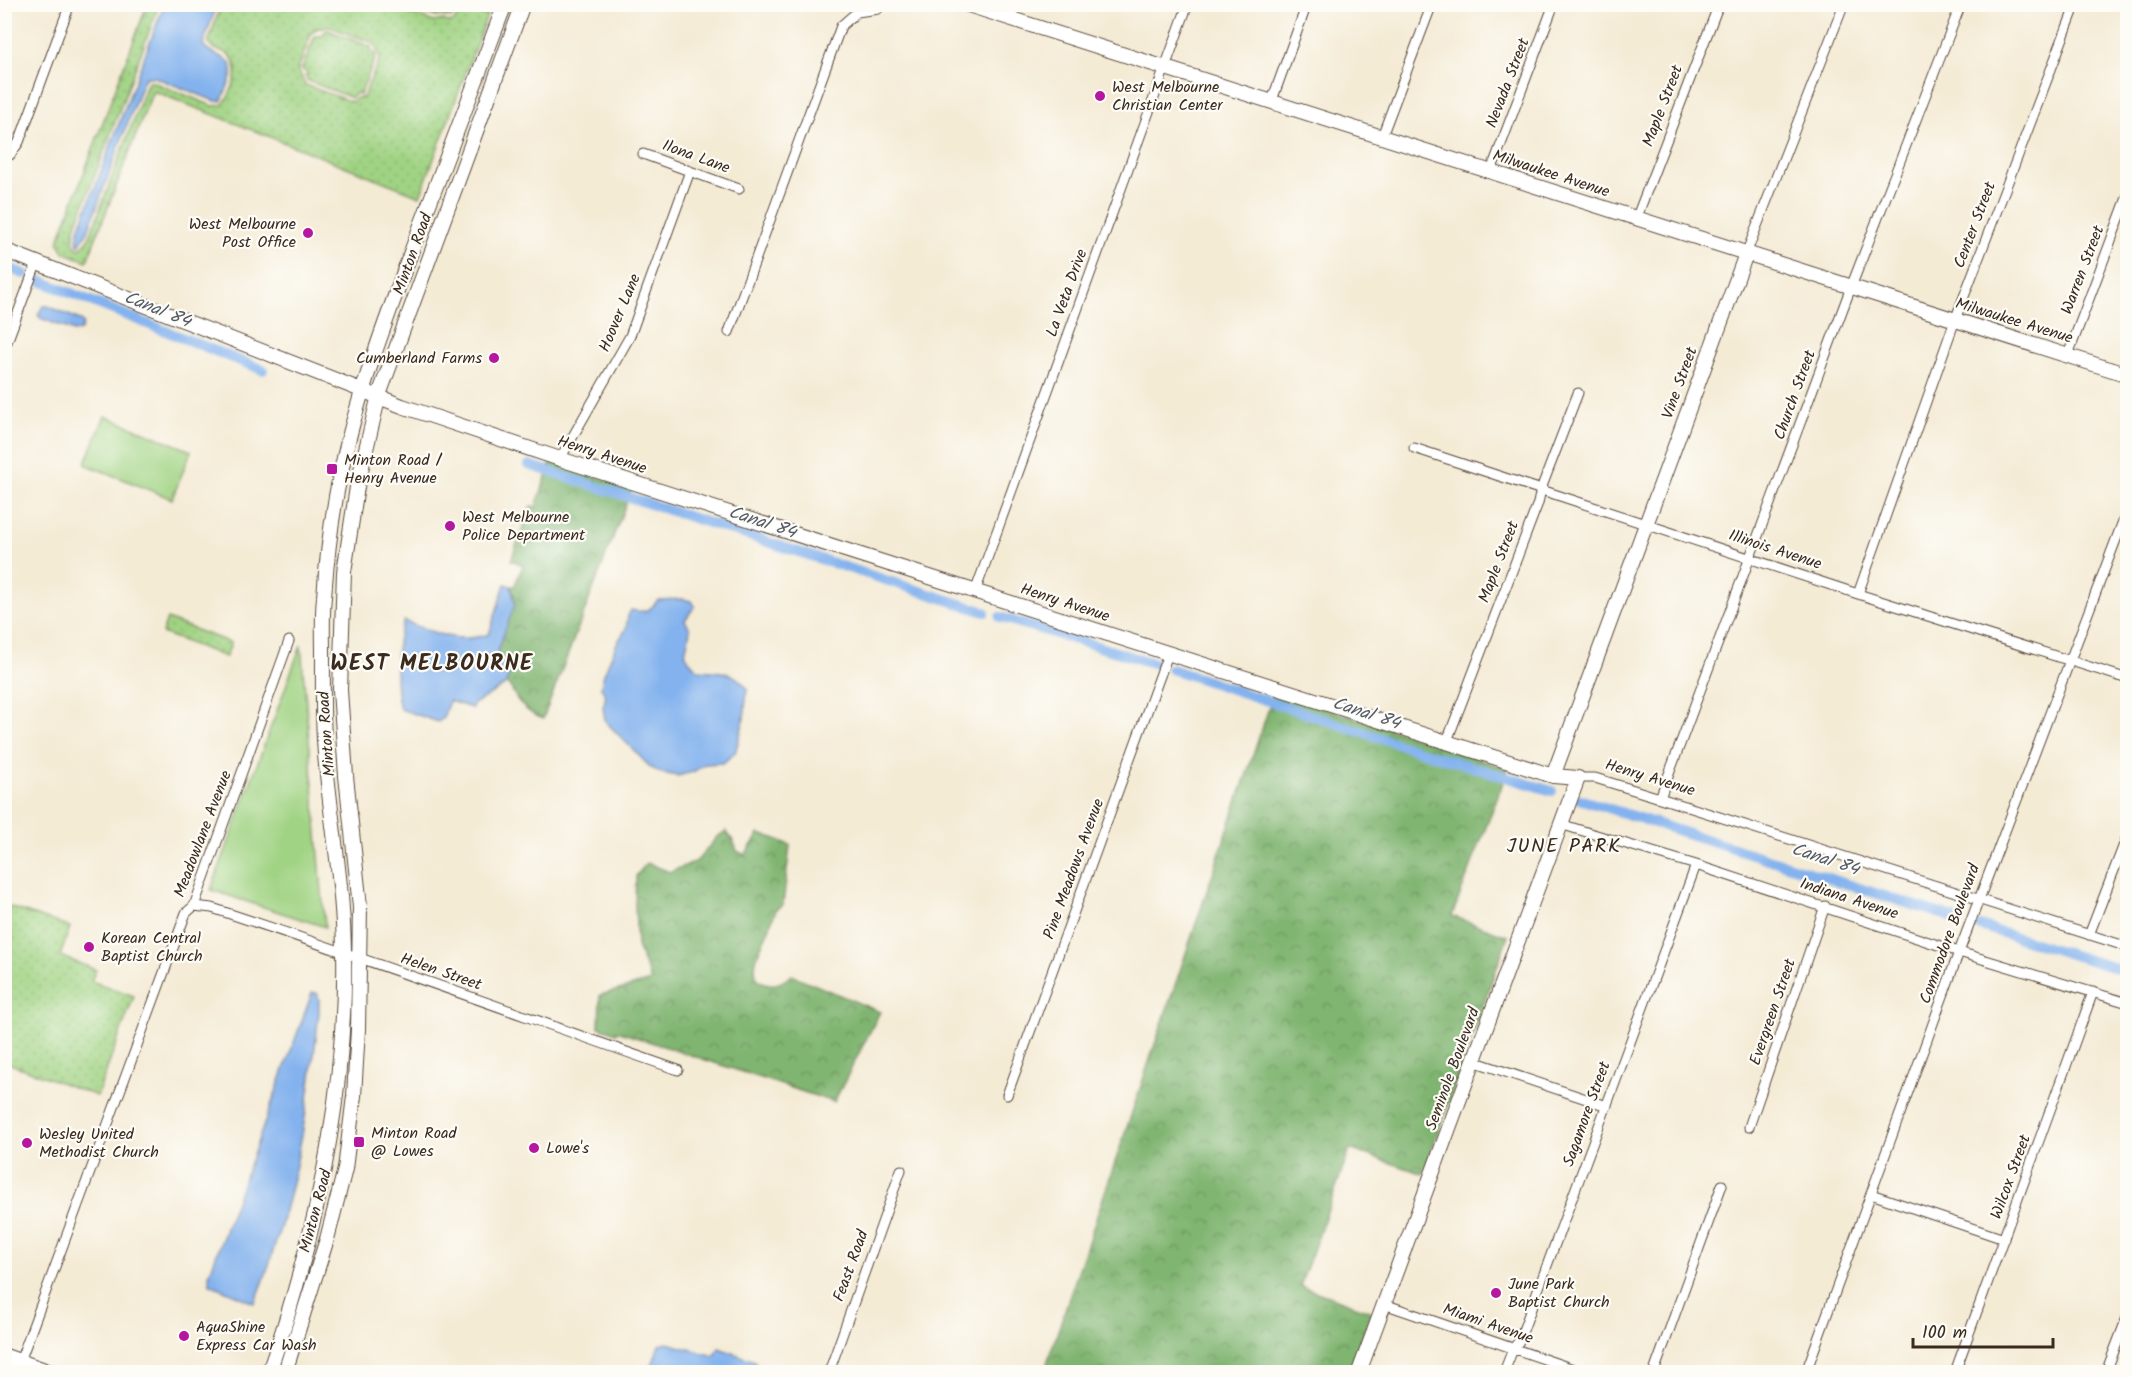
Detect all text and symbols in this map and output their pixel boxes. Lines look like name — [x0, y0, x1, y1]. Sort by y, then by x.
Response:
street label: Nevada Street — [1479, 34, 1537, 132]
street label: Maple Street — [1636, 61, 1690, 151]
place label: West Melbourne Christian Center — [1112, 75, 1224, 118]
marker: West Melbourne Christian Center — [1093, 89, 1107, 103]
street label: Ilona Lane — [659, 133, 733, 181]
street label: Milwaukee Avenue — [1489, 143, 1613, 205]
street label: Center Street — [1947, 177, 2003, 272]
street label: Minton Road — [387, 209, 440, 298]
place label: West Melbourne Post Office — [189, 212, 296, 255]
street label: Warren Street — [2055, 221, 2112, 318]
marker: West Melbourne Post Office — [301, 226, 315, 240]
street label: La Veta Drive — [1040, 246, 1094, 340]
street label: Hoover Lane — [592, 270, 648, 356]
water label: Canal 84 — [119, 284, 197, 337]
street label: Milwaukee Avenue — [1952, 291, 2076, 351]
street label: Vine Street — [1655, 343, 1705, 423]
place label: Cumberland Farms — [356, 346, 482, 371]
street label: Church Street — [1767, 346, 1823, 443]
marker: Cumberland Farms — [487, 351, 501, 365]
street label: Henry Avenue — [554, 429, 650, 481]
place label: Minton Road / Henry Avenue — [344, 448, 443, 491]
marker: Minton Road / Henry Avenue — [325, 462, 339, 476]
water label: Canal 84 — [724, 498, 802, 548]
place label: West Melbourne Police Department — [462, 505, 586, 548]
street label: Maple Street — [1472, 517, 1526, 607]
marker: West Melbourne Police Department — [443, 519, 457, 533]
street label: Illinois Avenue — [1725, 523, 1825, 577]
street label: Henry Avenue — [1017, 577, 1113, 629]
district label: WEST MELBOURNE — [330, 647, 534, 682]
water label: Canal 84 — [1328, 689, 1406, 739]
street label: Minton Road — [311, 690, 342, 777]
street label: Henry Avenue — [1602, 752, 1698, 804]
street label: Meadowlane Avenue — [167, 767, 239, 901]
street label: Pine Meadows Avenue — [1037, 795, 1111, 943]
district label: JUNE PARK — [1507, 831, 1621, 863]
water label: Canal 84 — [1787, 835, 1865, 885]
street label: Commodore Boulevard — [1913, 859, 1987, 1008]
street label: Indiana Avenue — [1796, 871, 1902, 927]
place label: Korean Central Baptist Church — [101, 926, 203, 969]
marker: Korean Central Baptist Church — [82, 940, 96, 954]
street label: Helen Street — [397, 946, 486, 998]
street label: Evergreen Street — [1743, 954, 1803, 1069]
street label: Seminole Boulevard — [1419, 1003, 1487, 1134]
street label: Sagamore Street — [1556, 1057, 1618, 1170]
place label: Minton Road @ Lowes — [371, 1121, 457, 1164]
place label: Wesley United Methodist Church — [39, 1122, 159, 1165]
street label: Wilcox Street — [1984, 1130, 2038, 1223]
marker: Minton Road @ Lowes — [352, 1135, 366, 1149]
marker: Wesley United Methodist Church — [20, 1136, 34, 1150]
place label: Lowe's — [546, 1136, 589, 1161]
marker: Lowe's — [527, 1141, 541, 1155]
street label: Minton Road — [293, 1166, 339, 1255]
street label: Feast Road — [827, 1226, 876, 1305]
place label: June Park Baptist Church — [1508, 1272, 1610, 1315]
marker: June Park Baptist Church — [1489, 1286, 1503, 1300]
street label: Miami Avenue — [1439, 1297, 1537, 1351]
scale bar — [1913, 1311, 2052, 1349]
place label: AquaShine Express Car Wash — [196, 1315, 317, 1358]
text: 100 m — [1922, 1319, 1967, 1348]
marker: AquaShine Express Car Wash — [177, 1329, 191, 1343]

